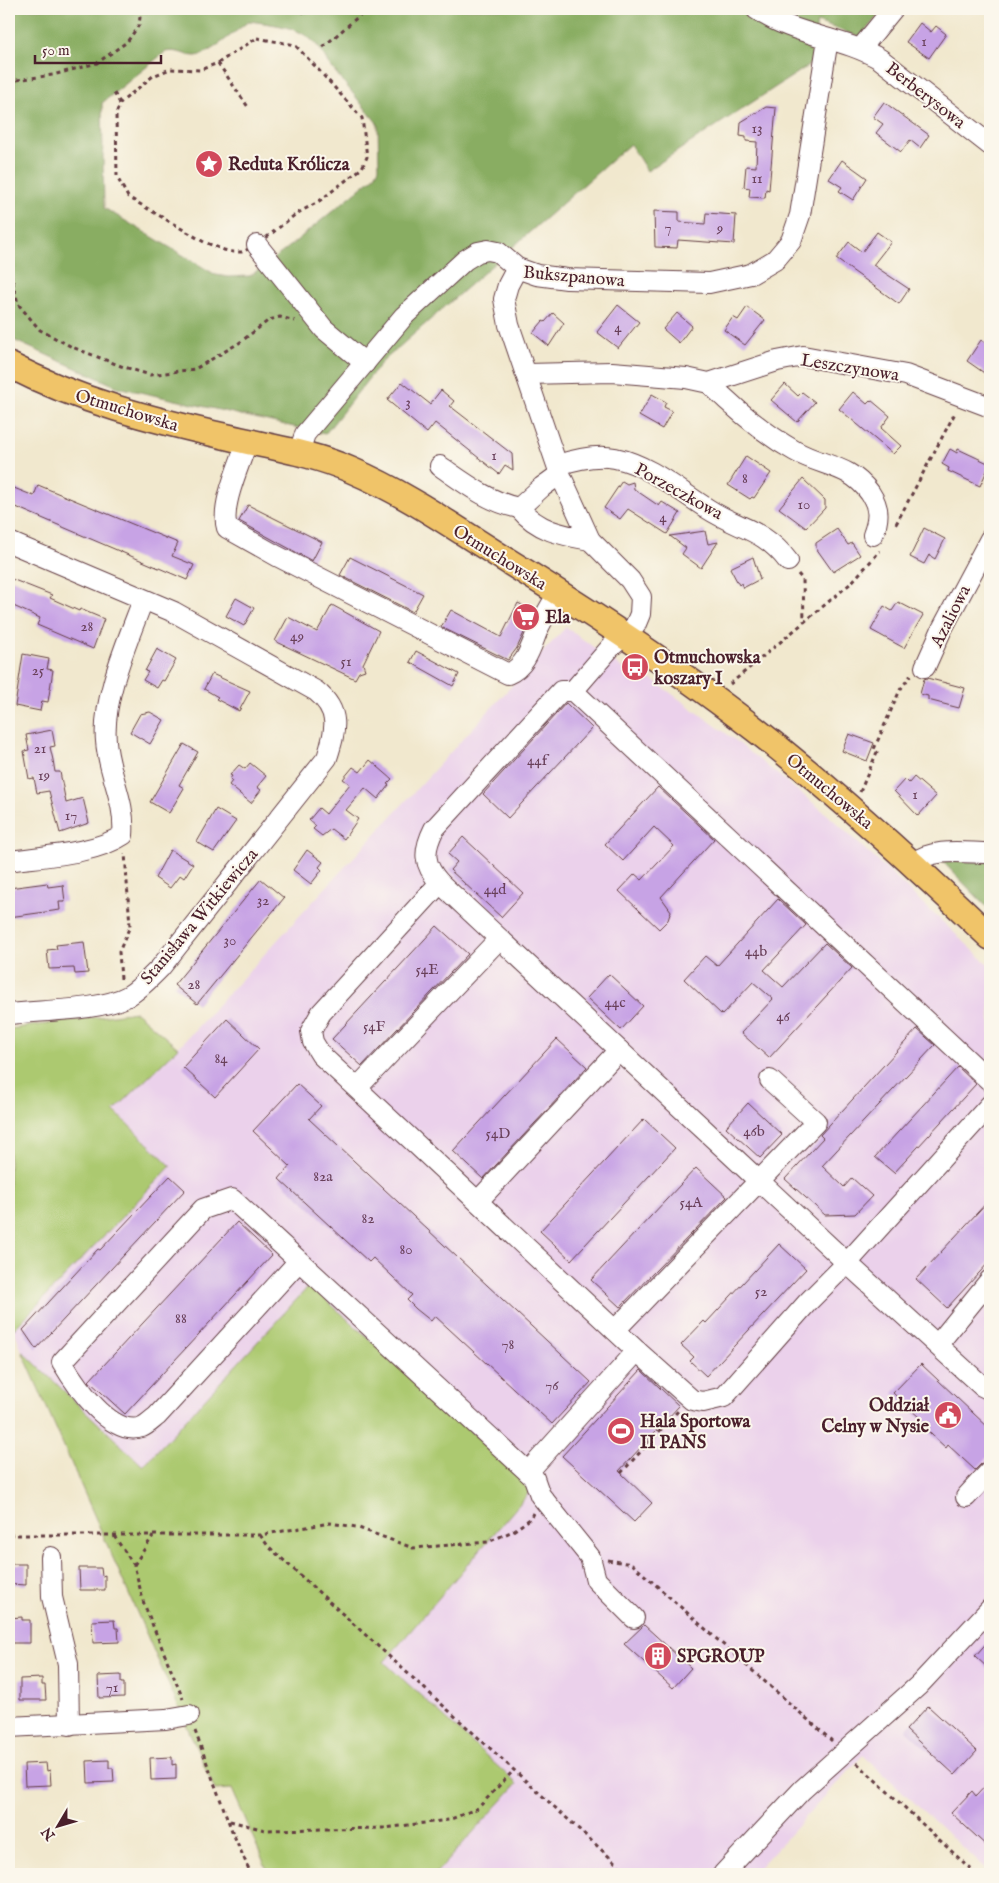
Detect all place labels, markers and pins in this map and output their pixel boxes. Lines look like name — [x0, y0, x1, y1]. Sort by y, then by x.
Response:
place icon: Reduta Królicza — [194, 149, 224, 179]
place label: Reduta Królicza — [228, 154, 351, 177]
supermarket icon: Ela — [511, 602, 541, 632]
place label: Ela — [545, 607, 571, 630]
place label: Otmuchowska koszary I — [653, 647, 762, 691]
bus stop icon: Otmuchowska koszary I — [620, 652, 650, 682]
place label: Oddział Celny w Nysie — [821, 1395, 930, 1439]
public building icon: Oddział Celny w Nysie — [933, 1400, 963, 1430]
place label: Hala Sportowa II PANS — [640, 1411, 752, 1455]
sports icon: Hala Sportowa II PANS — [606, 1416, 636, 1446]
building icon: SPGROUP — [643, 1641, 673, 1671]
place label: SPGROUP — [677, 1646, 765, 1669]

